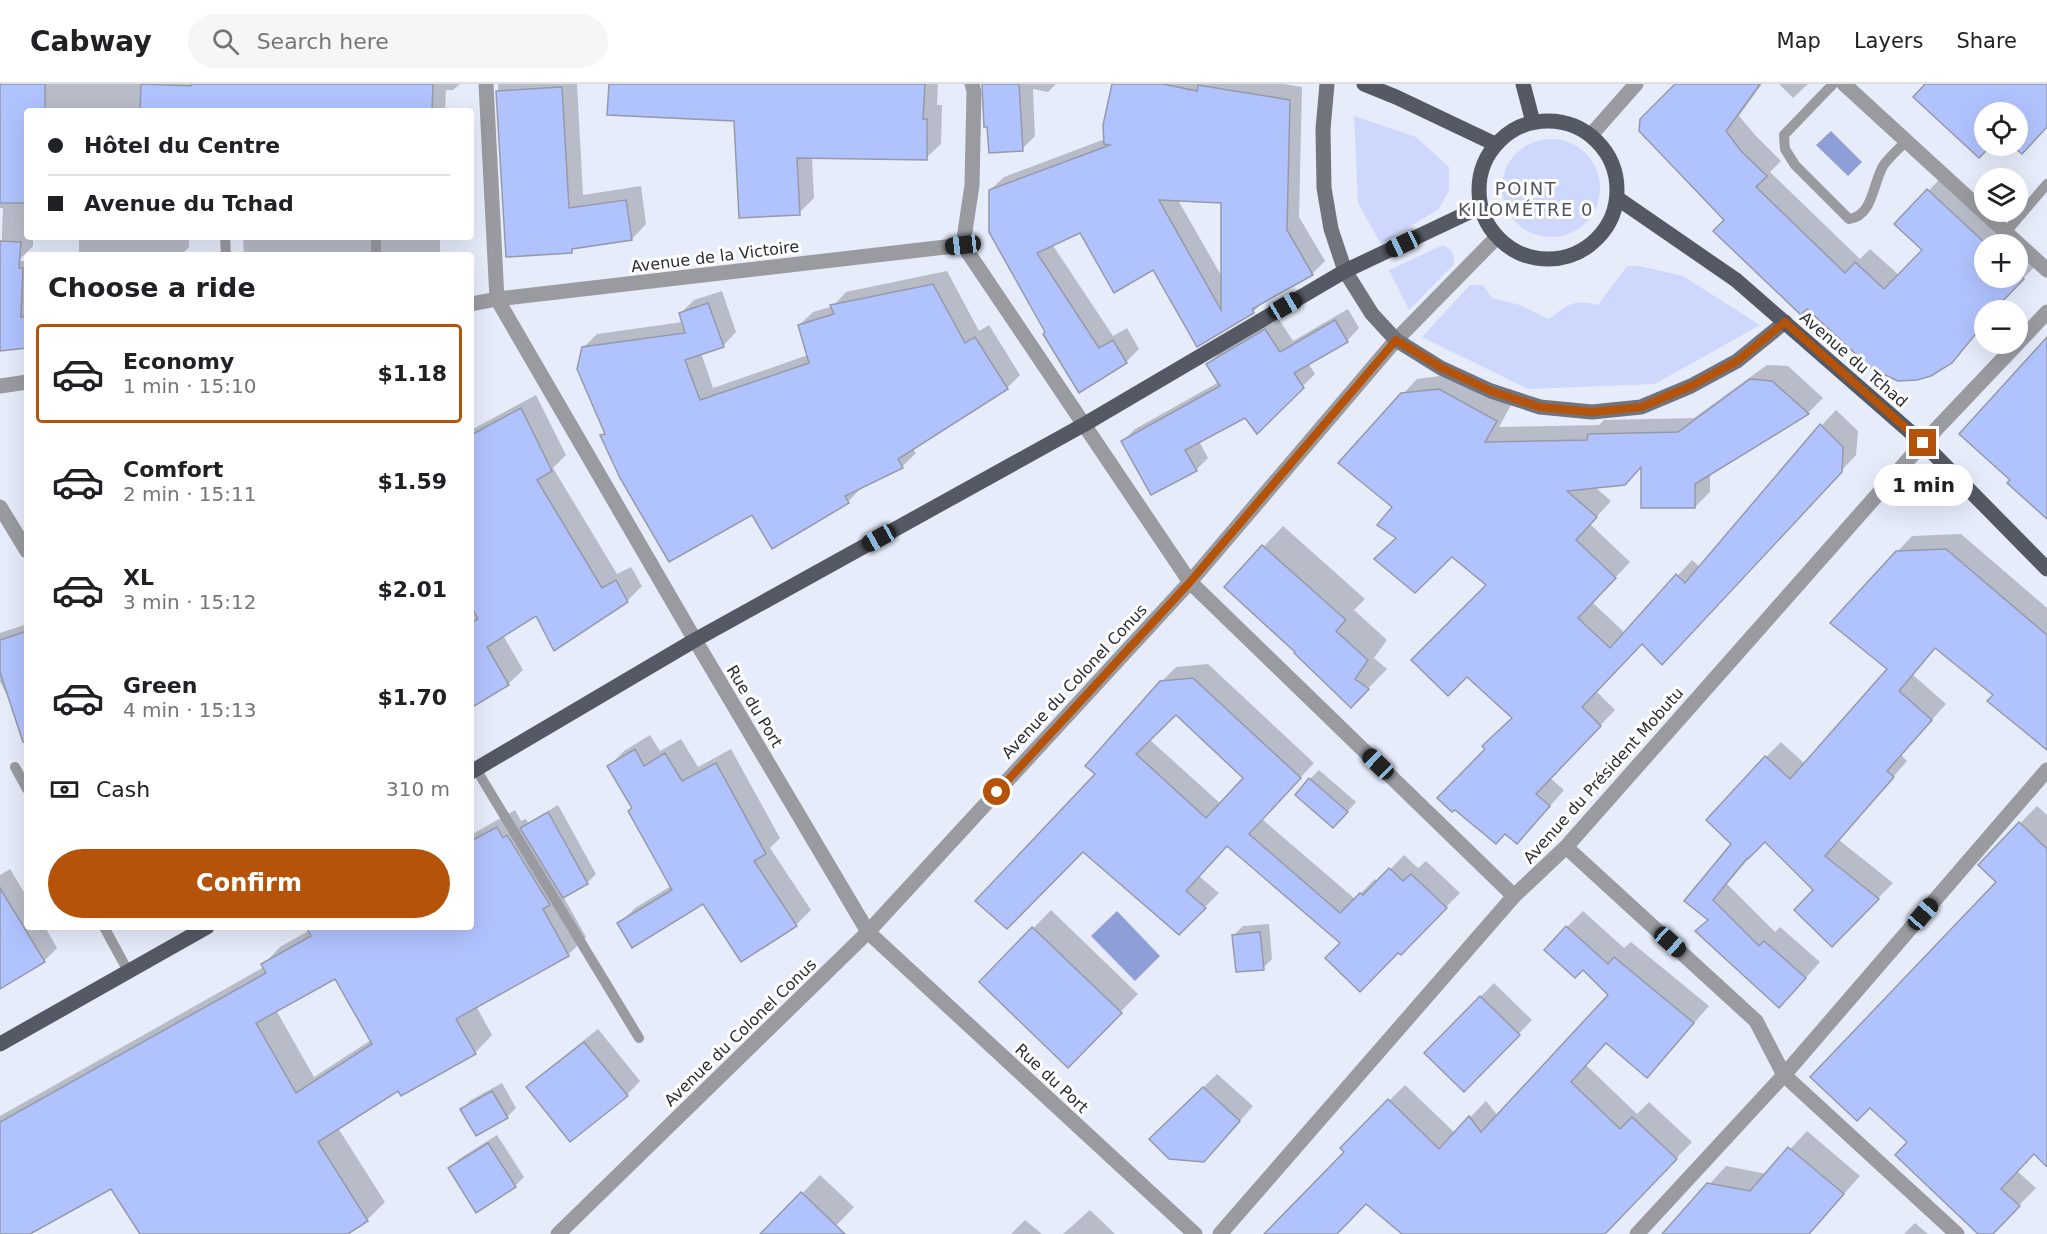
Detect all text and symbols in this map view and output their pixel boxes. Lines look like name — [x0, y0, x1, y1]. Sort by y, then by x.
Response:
search box — [188, 14, 608, 68]
text: Cabway — [30, 25, 152, 58]
icon: search — [209, 25, 242, 58]
text: Search here — [257, 29, 389, 54]
text: Map — [1777, 29, 1821, 53]
text: Layers — [1854, 29, 1923, 53]
text: Share — [1956, 29, 2017, 53]
map controls — [1974, 102, 2028, 354]
button: locate — [1974, 102, 2028, 156]
text: Hôtel du Centre — [84, 133, 280, 158]
button: layers — [1974, 168, 2028, 222]
district label: POINT KILOMÉTRE 0 — [1458, 178, 1594, 220]
text: Avenue du Tchad — [84, 191, 294, 216]
car — [1383, 228, 1423, 260]
car — [944, 234, 982, 256]
button: + — [1974, 234, 2028, 288]
street label: Avenue de la Victoire — [630, 237, 800, 276]
text: Choose a ride — [48, 272, 256, 303]
car — [1265, 289, 1305, 323]
button: − — [1974, 300, 2028, 354]
street label: Avenue du Tchad — [1796, 308, 1911, 411]
icon: car — [51, 347, 105, 401]
text: Economy — [123, 349, 234, 374]
text: $1.18 — [377, 361, 447, 386]
text: 1 min · 15:10 — [123, 374, 257, 398]
route end — [1909, 429, 1936, 456]
icon: car — [51, 455, 105, 509]
text: Comfort — [123, 457, 223, 482]
callout: 1 min — [1874, 464, 1972, 506]
text: $1.59 — [377, 469, 447, 494]
text: 1 min — [1892, 473, 1955, 497]
text: 2 min · 15:11 — [123, 482, 257, 506]
car — [859, 521, 899, 555]
icon: car — [51, 563, 105, 617]
text: XL — [123, 565, 154, 590]
text: $2.01 — [377, 577, 447, 602]
text: 3 min · 15:12 — [123, 590, 257, 614]
street label: Avenue du Colonel Conus — [998, 600, 1151, 762]
street label: Rue du Port — [723, 662, 787, 751]
icon: car — [51, 671, 105, 725]
text: Green — [123, 673, 197, 698]
street label: Avenue du Président Mobutu — [1519, 684, 1687, 867]
text: $1.70 — [377, 685, 447, 710]
text: 4 min · 15:13 — [123, 698, 257, 722]
car — [1359, 745, 1397, 783]
icon: cash — [48, 773, 81, 806]
text: Cash — [96, 777, 150, 802]
text: 310 m — [386, 777, 450, 801]
route start — [983, 778, 1010, 805]
button: Confirm — [48, 849, 450, 918]
car — [1904, 895, 1942, 933]
car — [1651, 923, 1689, 961]
street label: Avenue du Colonel Conus — [660, 955, 820, 1110]
street label: Rue du Port — [1011, 1040, 1092, 1117]

